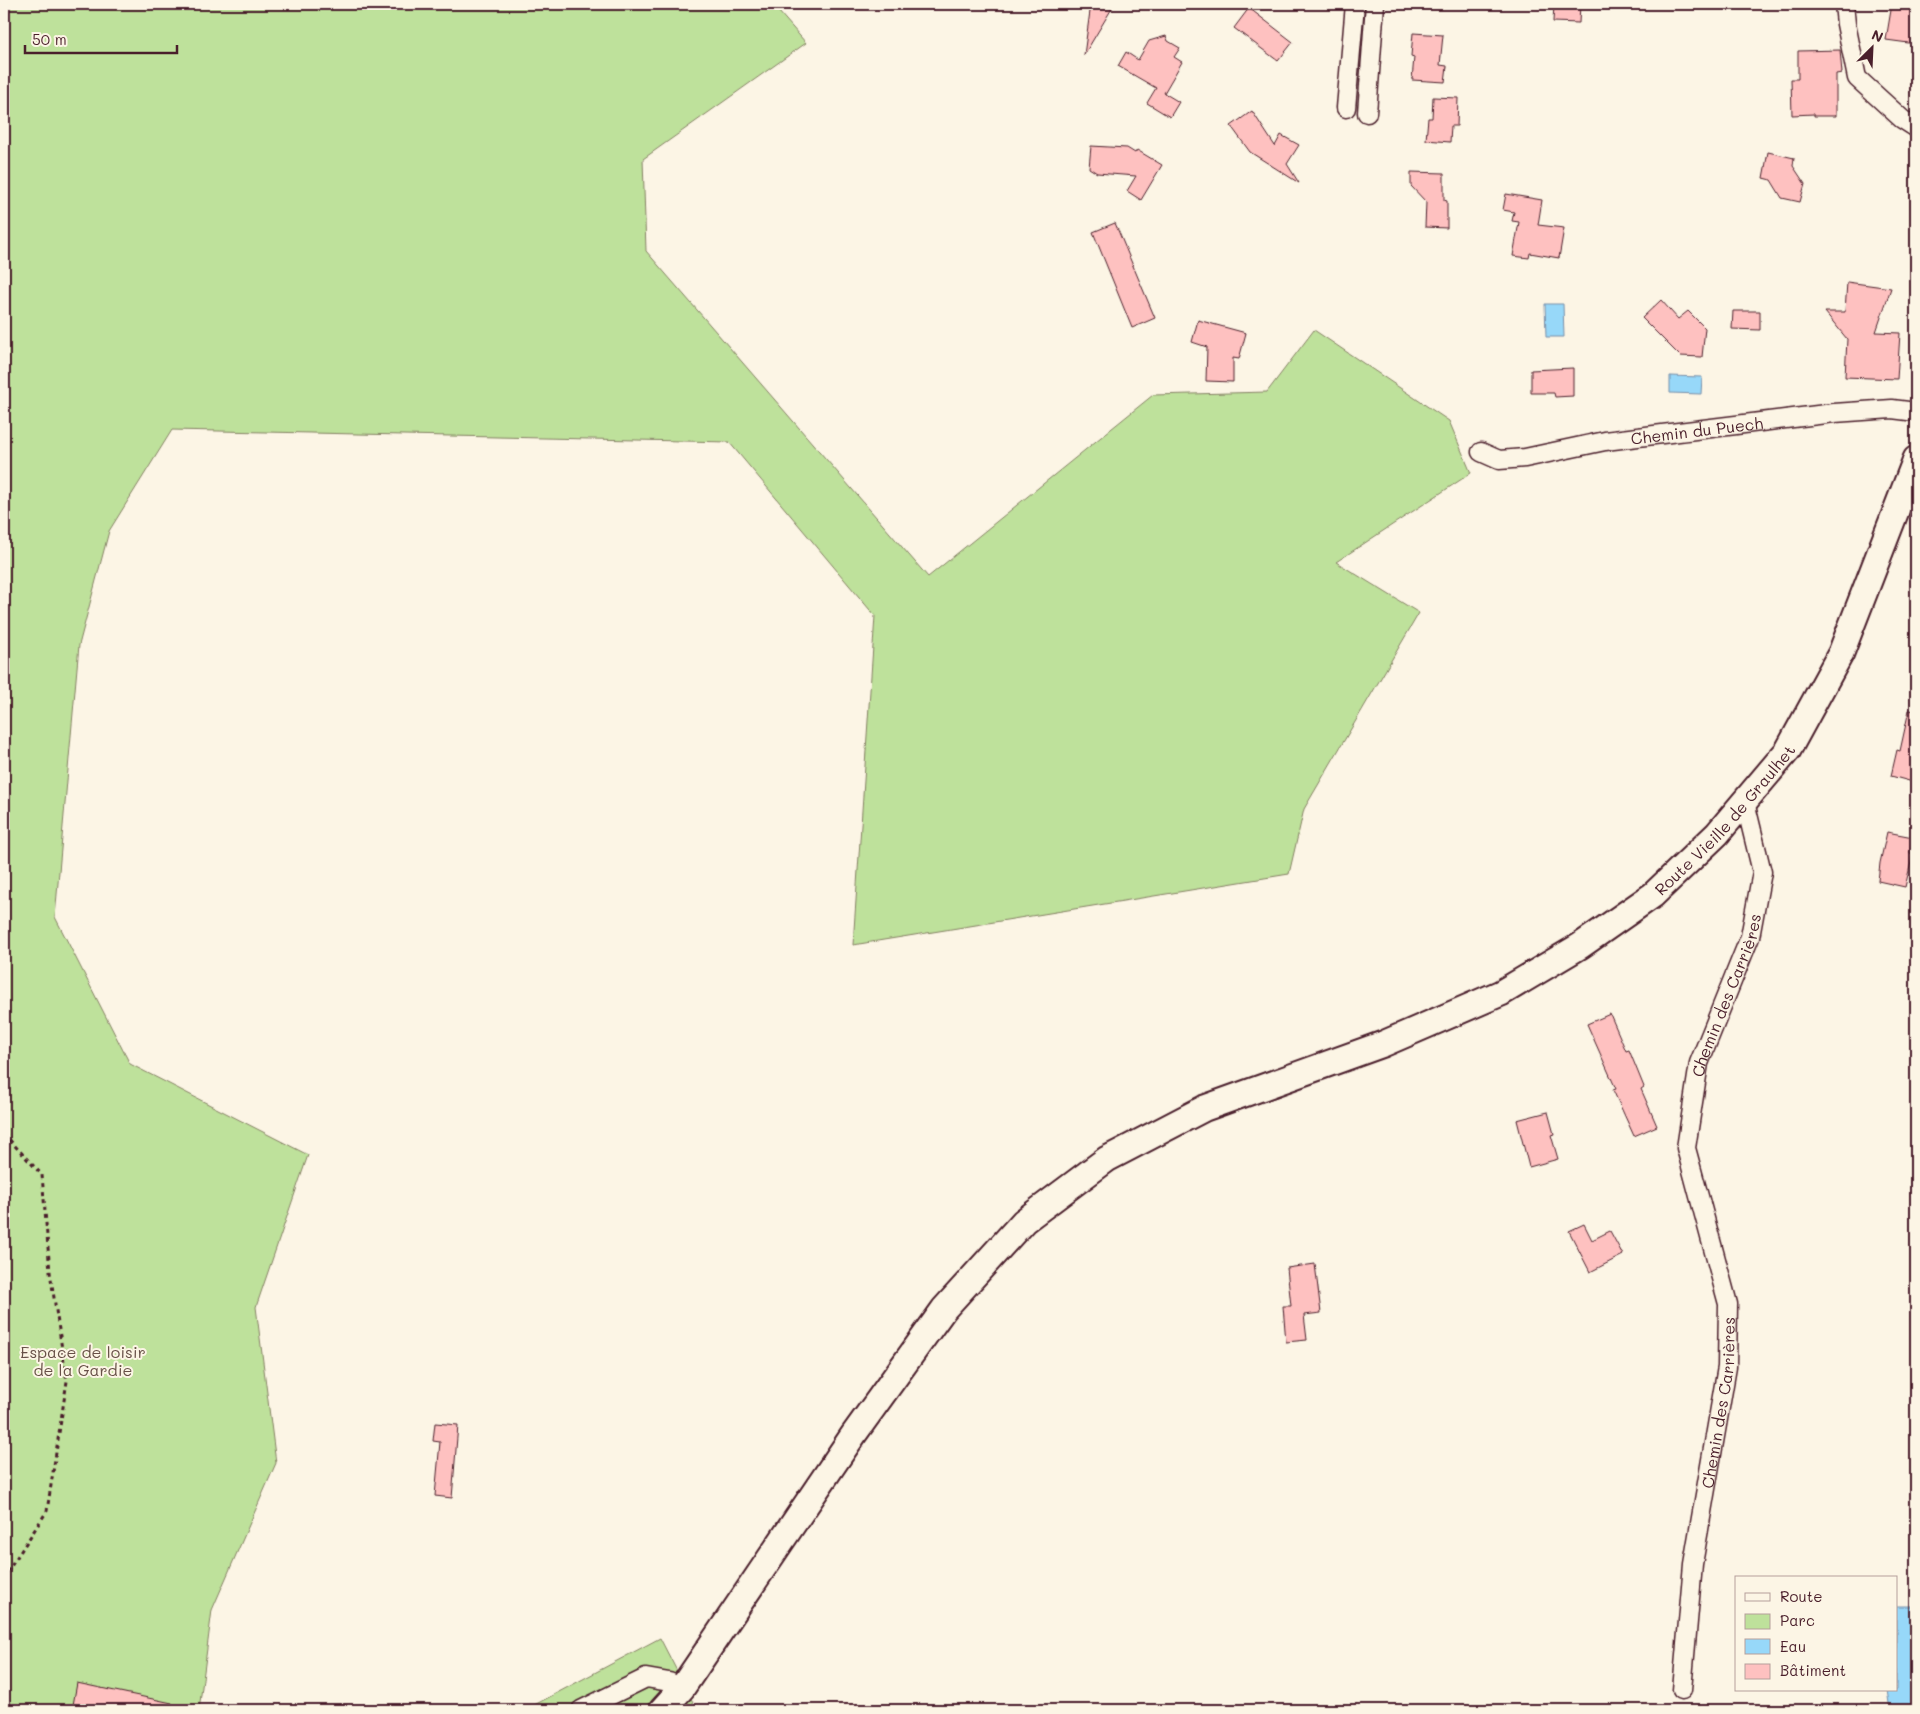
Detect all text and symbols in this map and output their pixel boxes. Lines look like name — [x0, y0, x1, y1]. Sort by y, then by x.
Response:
scale bar — [25, 22, 178, 54]
north arrow — [1848, 22, 1898, 72]
text: N — [1869, 25, 1886, 47]
text: 50 m — [32, 29, 67, 49]
street label: Chemin du Puech — [1629, 411, 1764, 448]
street label: Route Vieille de Graulhet — [1649, 741, 1799, 899]
street label: Chemin des Carrières — [1687, 912, 1765, 1078]
street label: Chemin des Carrières — [1696, 1317, 1738, 1490]
park label: Espace de loisir de la Gardie — [20, 1341, 146, 1380]
legend — [1735, 1576, 1898, 1692]
text: Route — [1780, 1586, 1823, 1606]
text: Parc — [1780, 1610, 1815, 1630]
text: Eau — [1780, 1636, 1806, 1656]
text: Bâtiment — [1780, 1660, 1846, 1680]

